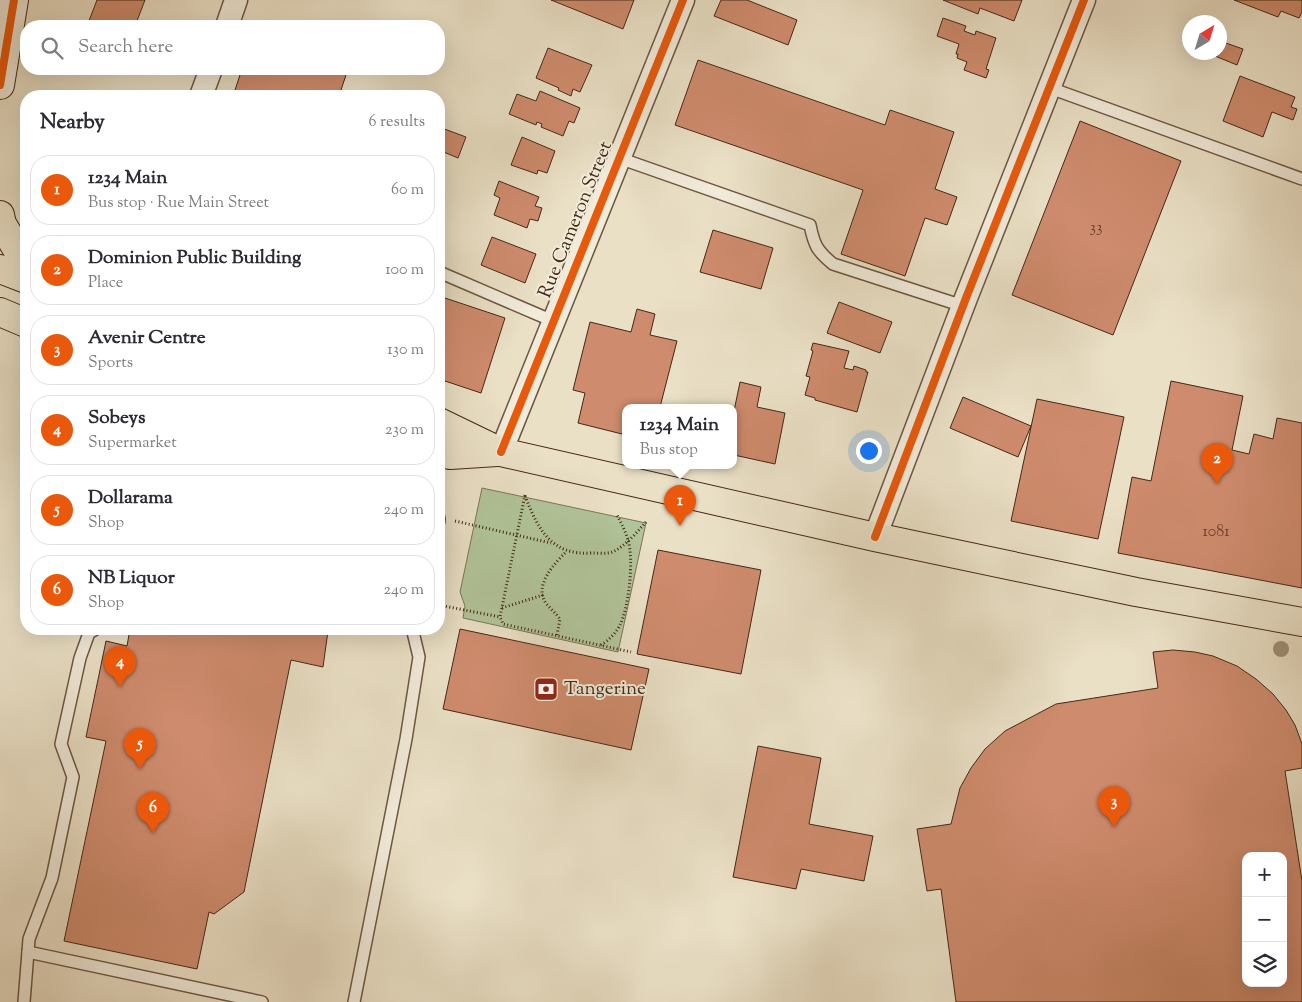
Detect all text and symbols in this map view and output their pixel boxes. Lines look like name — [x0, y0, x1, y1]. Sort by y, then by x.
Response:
north arrow — [1182, 15, 1227, 60]
search box — [20, 20, 445, 75]
icon: search — [38, 34, 66, 62]
text: Search here — [78, 34, 173, 61]
text: Nearby — [40, 108, 105, 138]
text: 6 results — [369, 111, 425, 134]
street label: Rue Cameron Street — [532, 137, 620, 302]
text: 1234 Main — [88, 165, 168, 192]
text: 1 — [54, 179, 60, 202]
text: 60 m — [391, 179, 424, 202]
text: Bus stop · Rue Main Street — [88, 192, 269, 215]
house number: 33 — [1090, 217, 1102, 240]
text: Dominion Public Building — [88, 245, 301, 272]
text: 2 — [53, 259, 61, 282]
text: 100 m — [385, 259, 424, 282]
text: Place — [88, 272, 123, 295]
text: Avenir Centre — [88, 325, 206, 352]
text: 3 — [54, 339, 60, 362]
text: 130 m — [387, 339, 424, 362]
text: Sports — [88, 352, 133, 375]
popup — [622, 404, 737, 469]
text: Sobeys — [88, 405, 145, 432]
text: 1234 Main — [640, 412, 719, 439]
text: 4 — [53, 419, 61, 442]
text: 230 m — [385, 419, 424, 442]
text: Supermarket — [88, 432, 177, 455]
your location — [856, 438, 882, 464]
text: Bus stop — [640, 439, 698, 462]
pin: 2 — [1201, 443, 1233, 484]
text: Dollarama — [88, 485, 173, 512]
pin: 1 — [664, 485, 696, 526]
text: 5 — [54, 499, 60, 522]
text: 240 m — [383, 499, 424, 522]
text: Shop — [88, 512, 124, 535]
house number: 1081 — [1202, 521, 1230, 544]
text: NB Liquor — [88, 565, 175, 592]
text: 6 — [53, 579, 61, 602]
text: 240 m — [383, 579, 424, 602]
text: Shop — [88, 592, 124, 615]
pin: 4 — [104, 646, 136, 687]
bank icon: Tangerine — [533, 676, 559, 702]
place label: Tangerine — [564, 676, 646, 703]
pin: 5 — [124, 728, 156, 769]
pin: 3 — [1098, 786, 1130, 827]
pin: 6 — [137, 792, 169, 833]
map controls — [1242, 852, 1287, 987]
button: + — [1242, 852, 1287, 897]
button: − — [1242, 897, 1287, 942]
button: layers — [1242, 942, 1287, 987]

